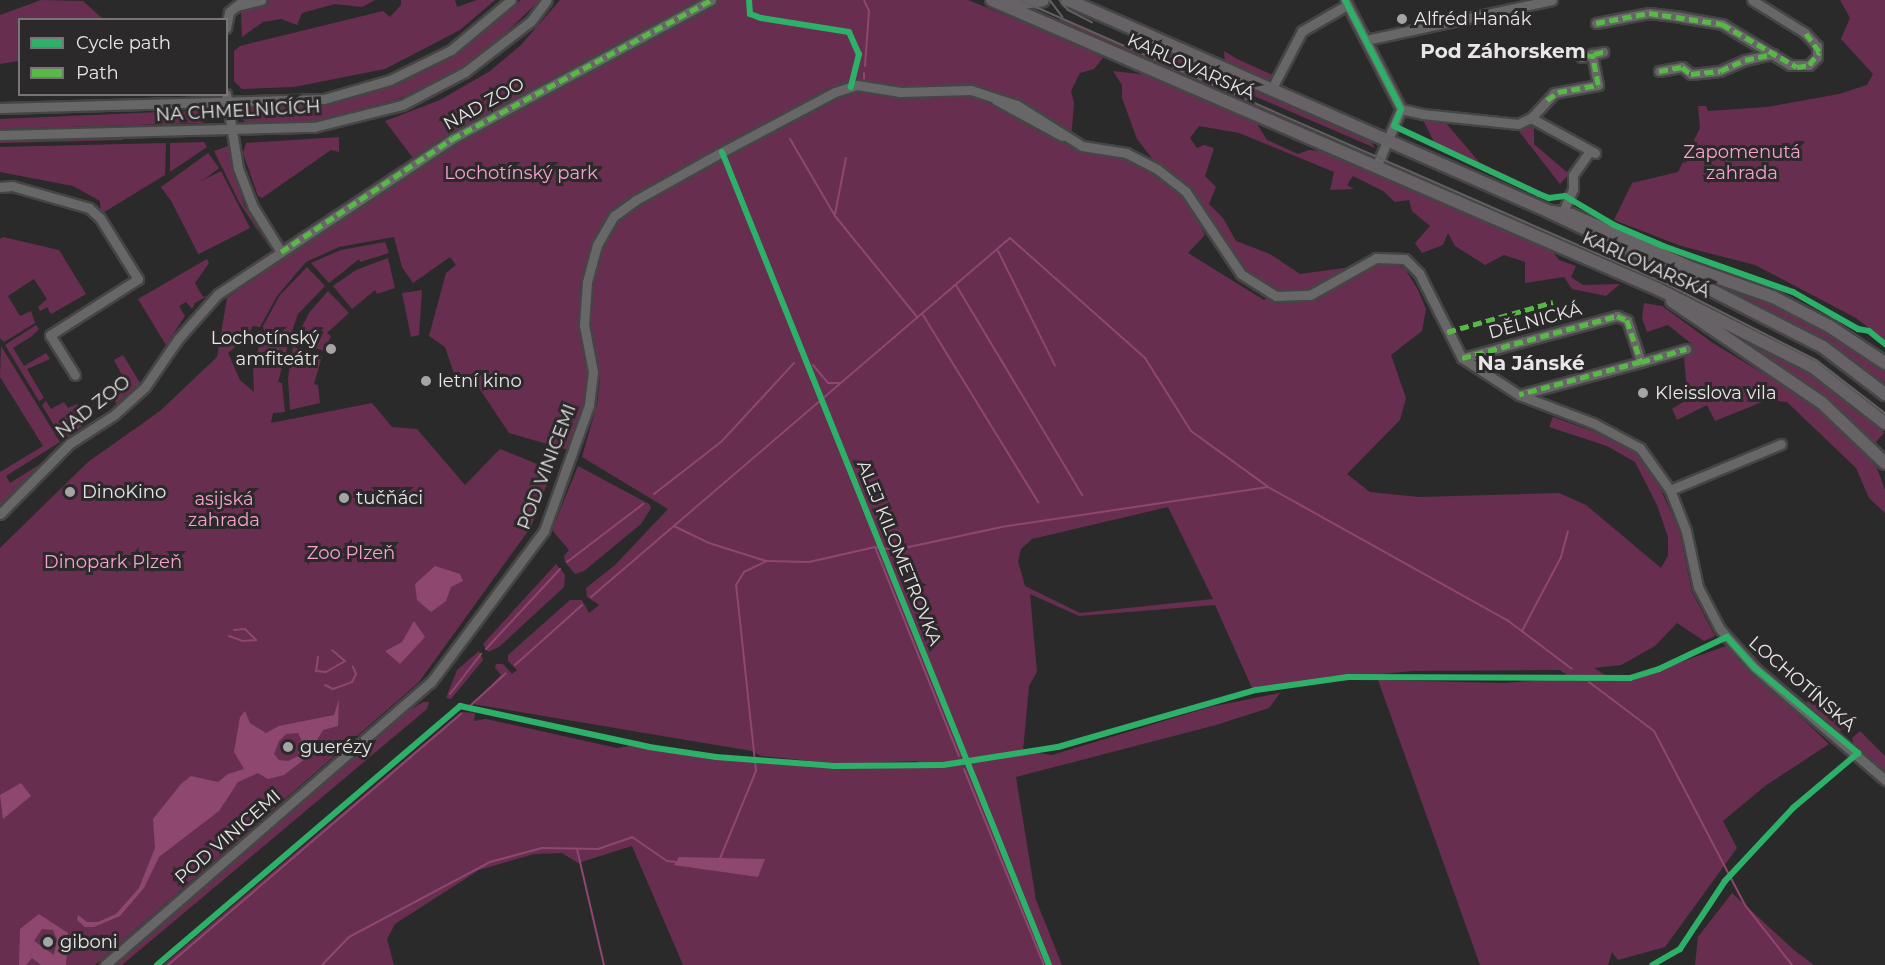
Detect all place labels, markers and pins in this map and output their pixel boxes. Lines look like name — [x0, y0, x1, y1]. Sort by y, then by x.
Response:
place label: Alfréd Hanák — [1414, 8, 1531, 30]
marker: Alfréd Hanák — [1395, 12, 1409, 26]
place label: Lochotínský amfiteátr — [211, 328, 319, 370]
marker: Lochotínský amfiteátr — [324, 342, 338, 356]
place label: letní kino — [438, 370, 522, 392]
marker: letní kino — [419, 374, 433, 388]
place label: Kleisslova vila — [1655, 382, 1777, 404]
marker: Kleisslova vila — [1636, 386, 1650, 400]
place label: DinoKino — [82, 481, 166, 503]
marker: DinoKino — [63, 485, 77, 499]
place label: tučňáci — [356, 487, 423, 509]
marker: tučňáci — [337, 491, 351, 505]
place label: guerézy — [300, 736, 372, 758]
marker: guerézy — [281, 740, 295, 754]
place label: giboni — [60, 931, 118, 953]
marker: giboni — [41, 935, 55, 949]

